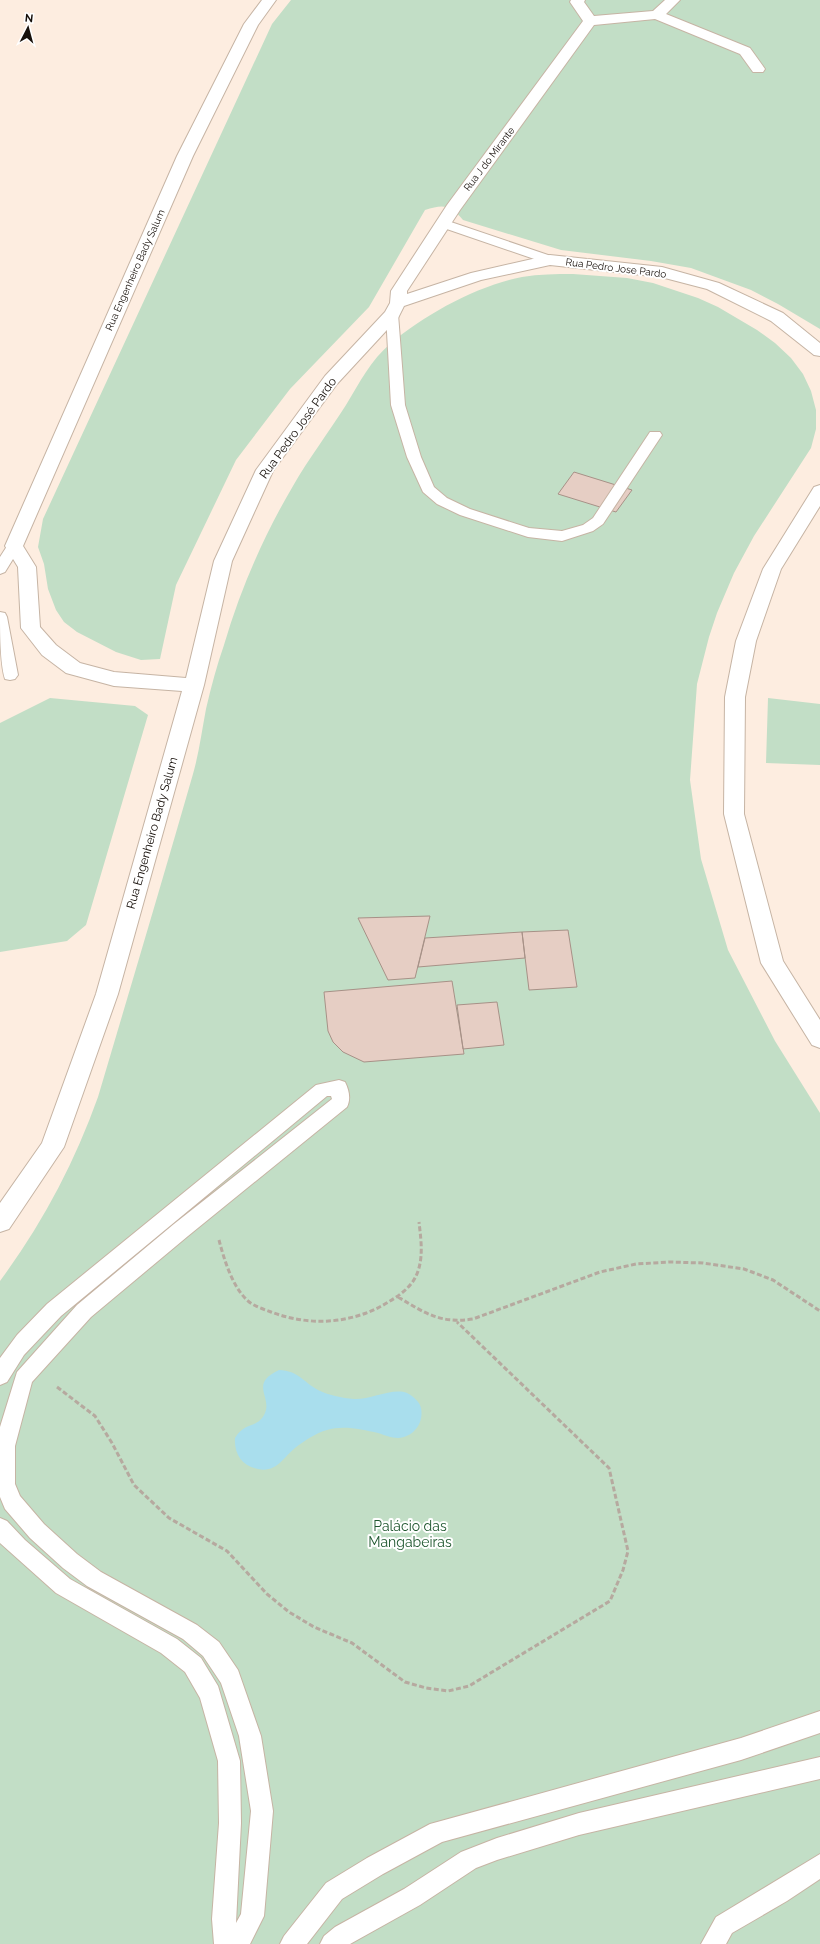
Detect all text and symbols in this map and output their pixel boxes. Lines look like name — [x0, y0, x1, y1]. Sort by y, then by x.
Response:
north arrow — [8, 8, 48, 48]
text: N — [24, 12, 34, 25]
street label: Rua J do Mirante — [461, 125, 517, 193]
street label: Rua Engenheiro Bady Salum — [103, 208, 167, 332]
street label: Rua Pedro Jose Pardo — [565, 256, 667, 280]
street label: Rua Pedro José Pardo — [257, 375, 339, 481]
street label: Rua Engenheiro Bady Salum — [124, 755, 180, 911]
park label: Palácio das Mangabeiras — [368, 1518, 452, 1550]

